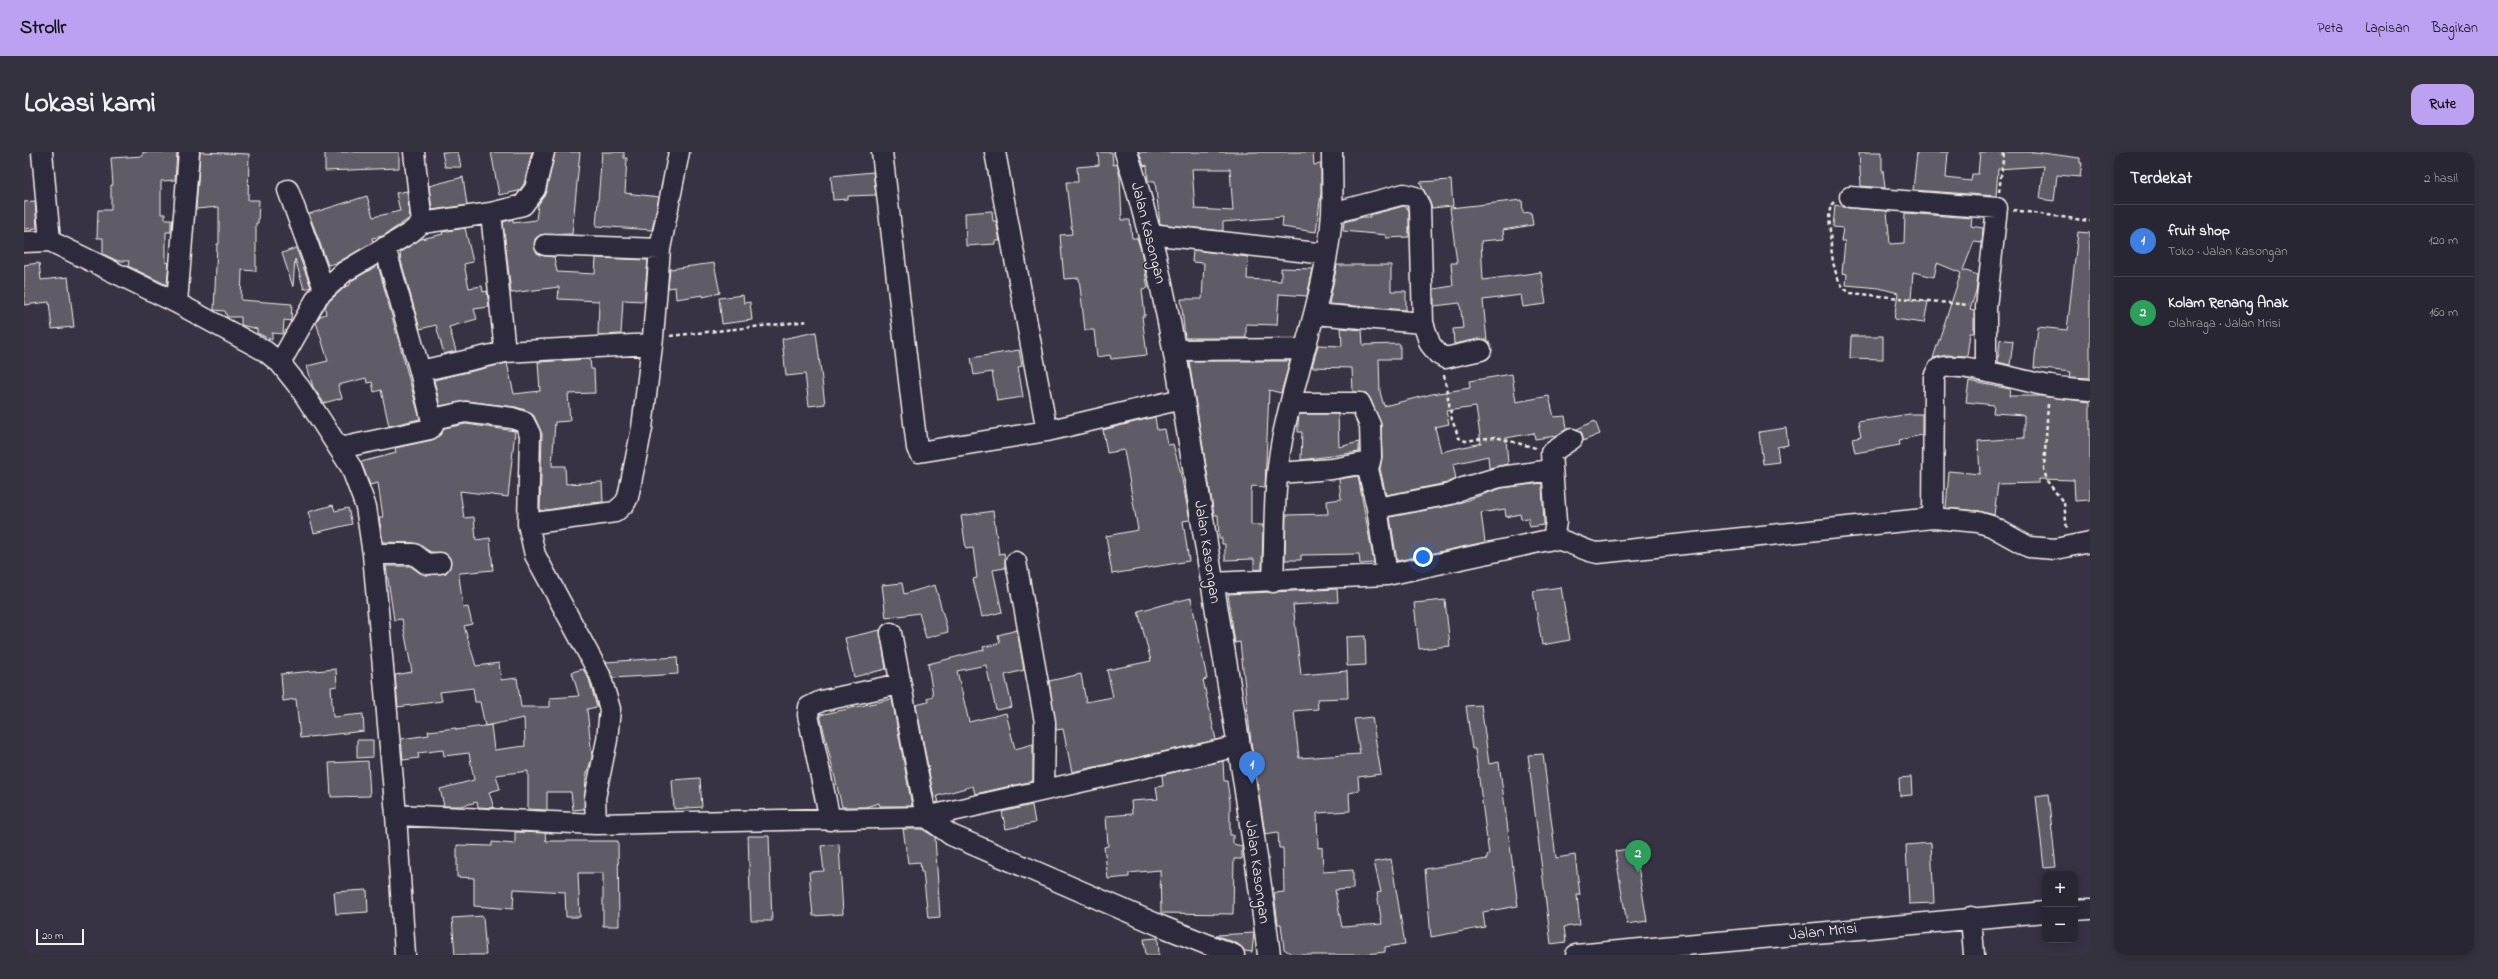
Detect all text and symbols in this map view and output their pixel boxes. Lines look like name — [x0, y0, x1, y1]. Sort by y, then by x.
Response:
text: Strollr — [20, 15, 66, 42]
text: Peta — [2317, 18, 2343, 39]
text: Lapisan — [2365, 18, 2410, 39]
text: Bagikan — [2432, 18, 2478, 39]
text: Lokasi kami — [24, 84, 156, 125]
button: Rute — [2411, 84, 2474, 125]
text: Terdekat — [2130, 166, 2192, 191]
text: 2 hasil — [2424, 169, 2458, 188]
street label: Jalan Kasongan — [1124, 180, 1172, 287]
text: fruit shop — [2168, 220, 2230, 242]
text: 1 — [2141, 231, 2145, 250]
text: 120 m — [2428, 231, 2458, 250]
text: Toko · Jalan Kasongan — [2168, 242, 2288, 261]
text: Kolam Renang Anak — [2168, 292, 2288, 314]
text: 2 — [2140, 303, 2146, 322]
text: 160 m — [2429, 303, 2458, 322]
text: Olahraga · Jalan Mrisi — [2168, 314, 2281, 333]
street label: Jalan Kasongan — [1187, 499, 1227, 605]
your location — [1413, 547, 1433, 567]
pin: 1 — [1239, 751, 1265, 784]
street label: Jalan Kasongan — [1238, 819, 1276, 925]
pin: 2 — [1625, 840, 1651, 873]
map controls — [2042, 871, 2078, 943]
button: + — [2042, 871, 2078, 907]
button: − — [2042, 907, 2078, 943]
street label: Jalan Mrisi — [1788, 916, 1858, 948]
scale bar — [36, 927, 84, 946]
text: 20 m — [42, 928, 64, 944]

